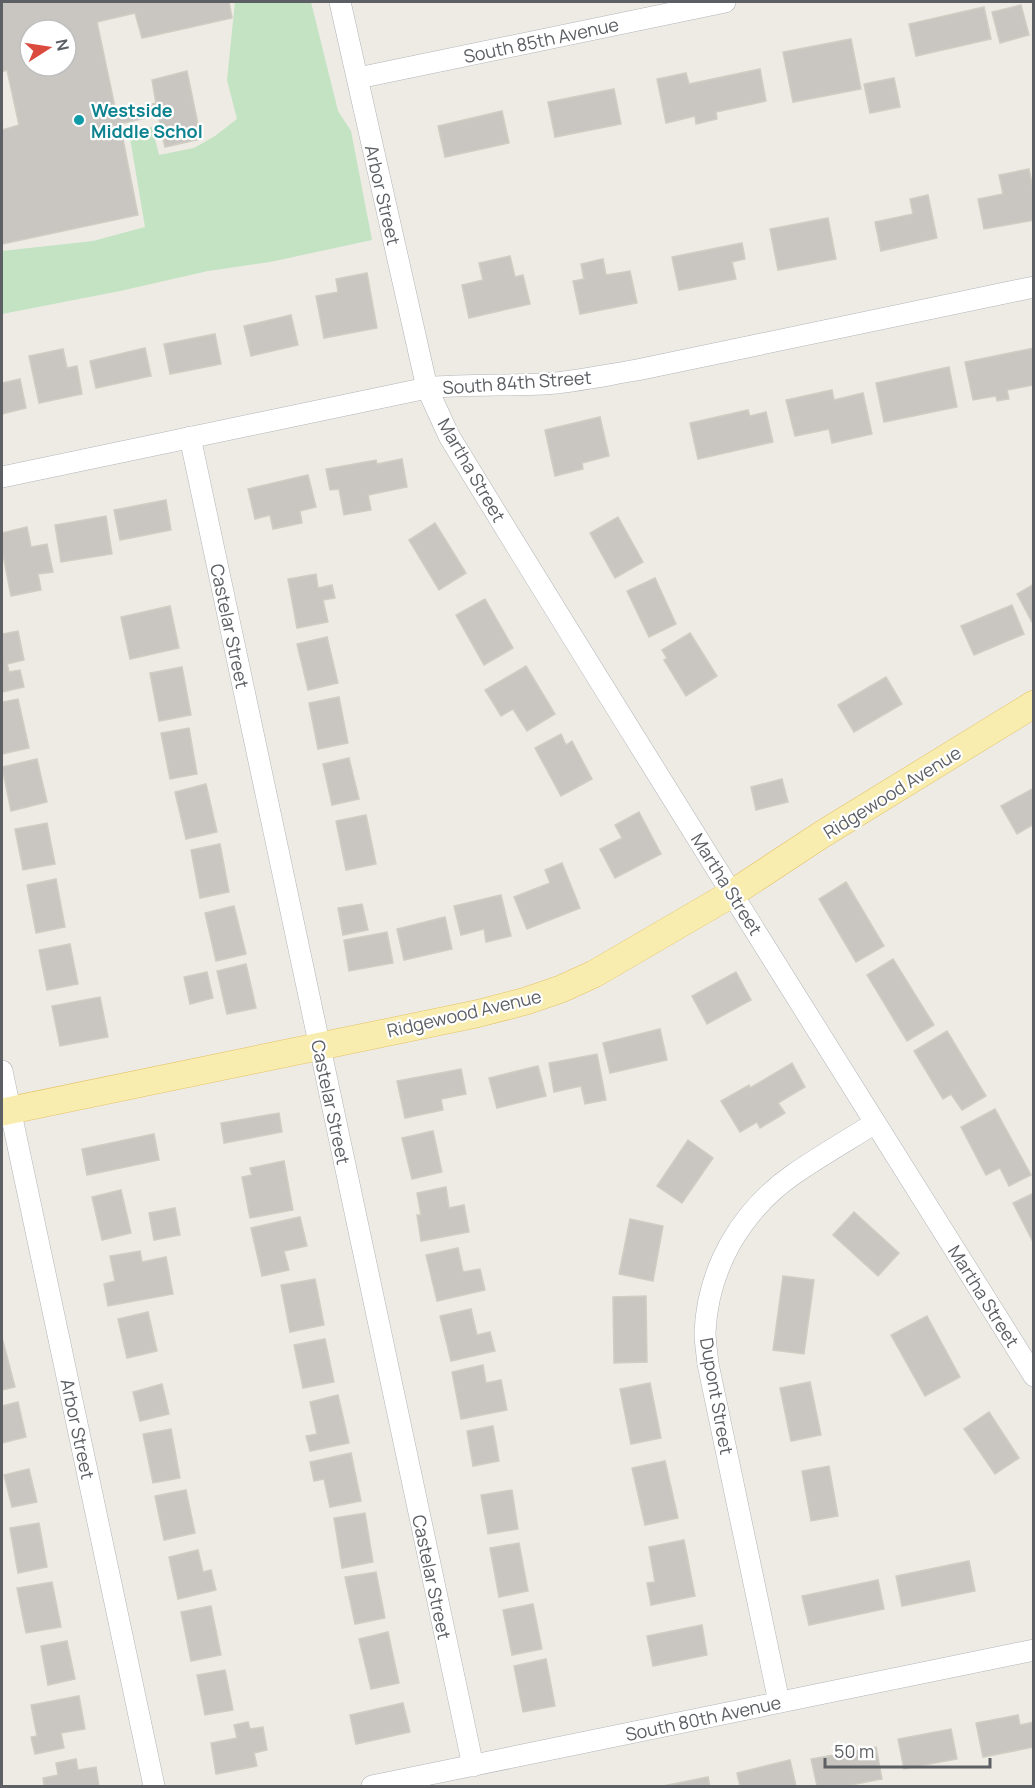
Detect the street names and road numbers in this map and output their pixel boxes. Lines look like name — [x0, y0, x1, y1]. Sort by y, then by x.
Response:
street label: South 85th Avenue — [461, 12, 621, 68]
street label: Arbor Street — [360, 143, 406, 247]
street label: South 84th Street — [442, 365, 592, 399]
street label: Martha Street — [433, 414, 511, 526]
street label: Castelar Street — [205, 561, 255, 691]
street label: Ridgewood Avenue — [819, 740, 965, 844]
street label: Martha Street — [686, 828, 768, 940]
street label: Ridgewood Avenue — [384, 984, 544, 1042]
street label: Castelar Street — [306, 1037, 356, 1167]
street label: Martha Street — [943, 1240, 1025, 1352]
street label: Dupont Street — [695, 1336, 739, 1456]
street label: Arbor Street — [56, 1377, 100, 1481]
street label: Castelar Street — [407, 1512, 457, 1642]
street label: South 80th Avenue — [623, 1690, 783, 1746]

